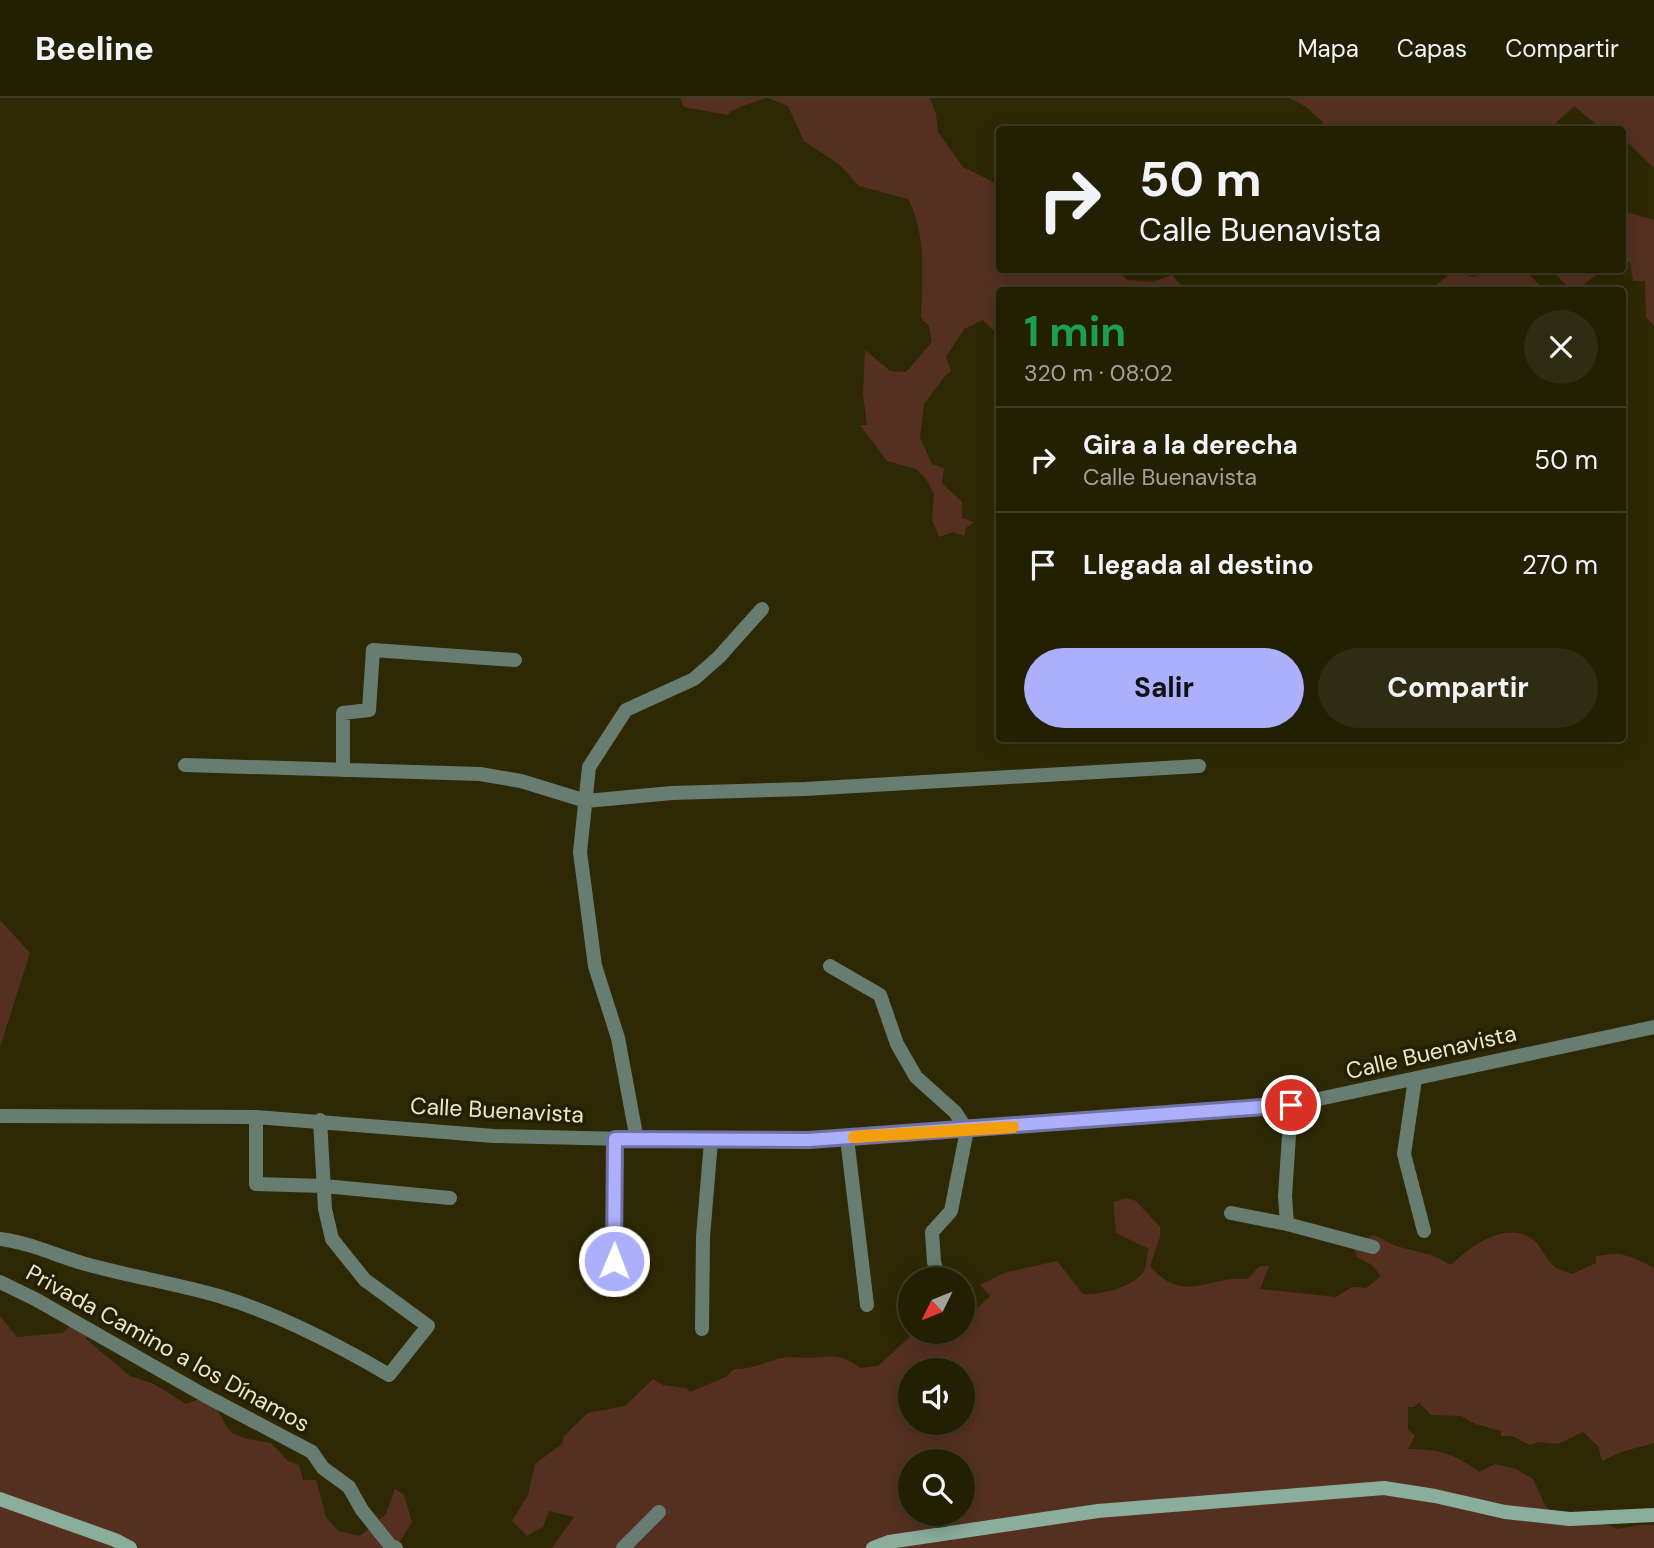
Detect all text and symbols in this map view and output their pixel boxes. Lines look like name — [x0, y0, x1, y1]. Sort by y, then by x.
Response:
text: Beeline — [35, 27, 154, 70]
text: Mapa — [1297, 33, 1359, 64]
text: Capas — [1397, 33, 1467, 64]
text: Compartir — [1505, 33, 1619, 64]
text: 50 m — [1139, 147, 1262, 211]
icon: right — [1024, 154, 1115, 245]
text: Calle Buenavista — [1139, 209, 1381, 251]
text: 1 min — [1024, 304, 1126, 359]
button: close — [1524, 310, 1598, 384]
text: 320 m · 08:02 — [1024, 358, 1173, 388]
text: Gira a la derecha — [1083, 428, 1298, 462]
icon: right — [1024, 441, 1062, 479]
text: 50 m — [1534, 443, 1598, 477]
text: Calle Buenavista — [1083, 462, 1257, 492]
icon: arrive — [1024, 546, 1062, 584]
text: Llegada al destino — [1083, 548, 1314, 582]
text: 270 m — [1522, 548, 1598, 582]
button: Salir — [1024, 648, 1304, 728]
button: Compartir — [1318, 648, 1598, 728]
street label: Calle Buenavista — [1343, 1018, 1519, 1086]
pin — [1261, 1075, 1321, 1135]
icon: arrive — [1272, 1086, 1310, 1124]
street label: Calle Buenavista — [409, 1090, 585, 1130]
position arrow — [577, 1224, 651, 1298]
street label: Privada Camino a los Dínamos — [21, 1257, 315, 1439]
north arrow — [898, 1267, 975, 1344]
map controls — [898, 1267, 975, 1526]
button: sound — [898, 1358, 975, 1435]
button: search — [898, 1449, 975, 1526]

